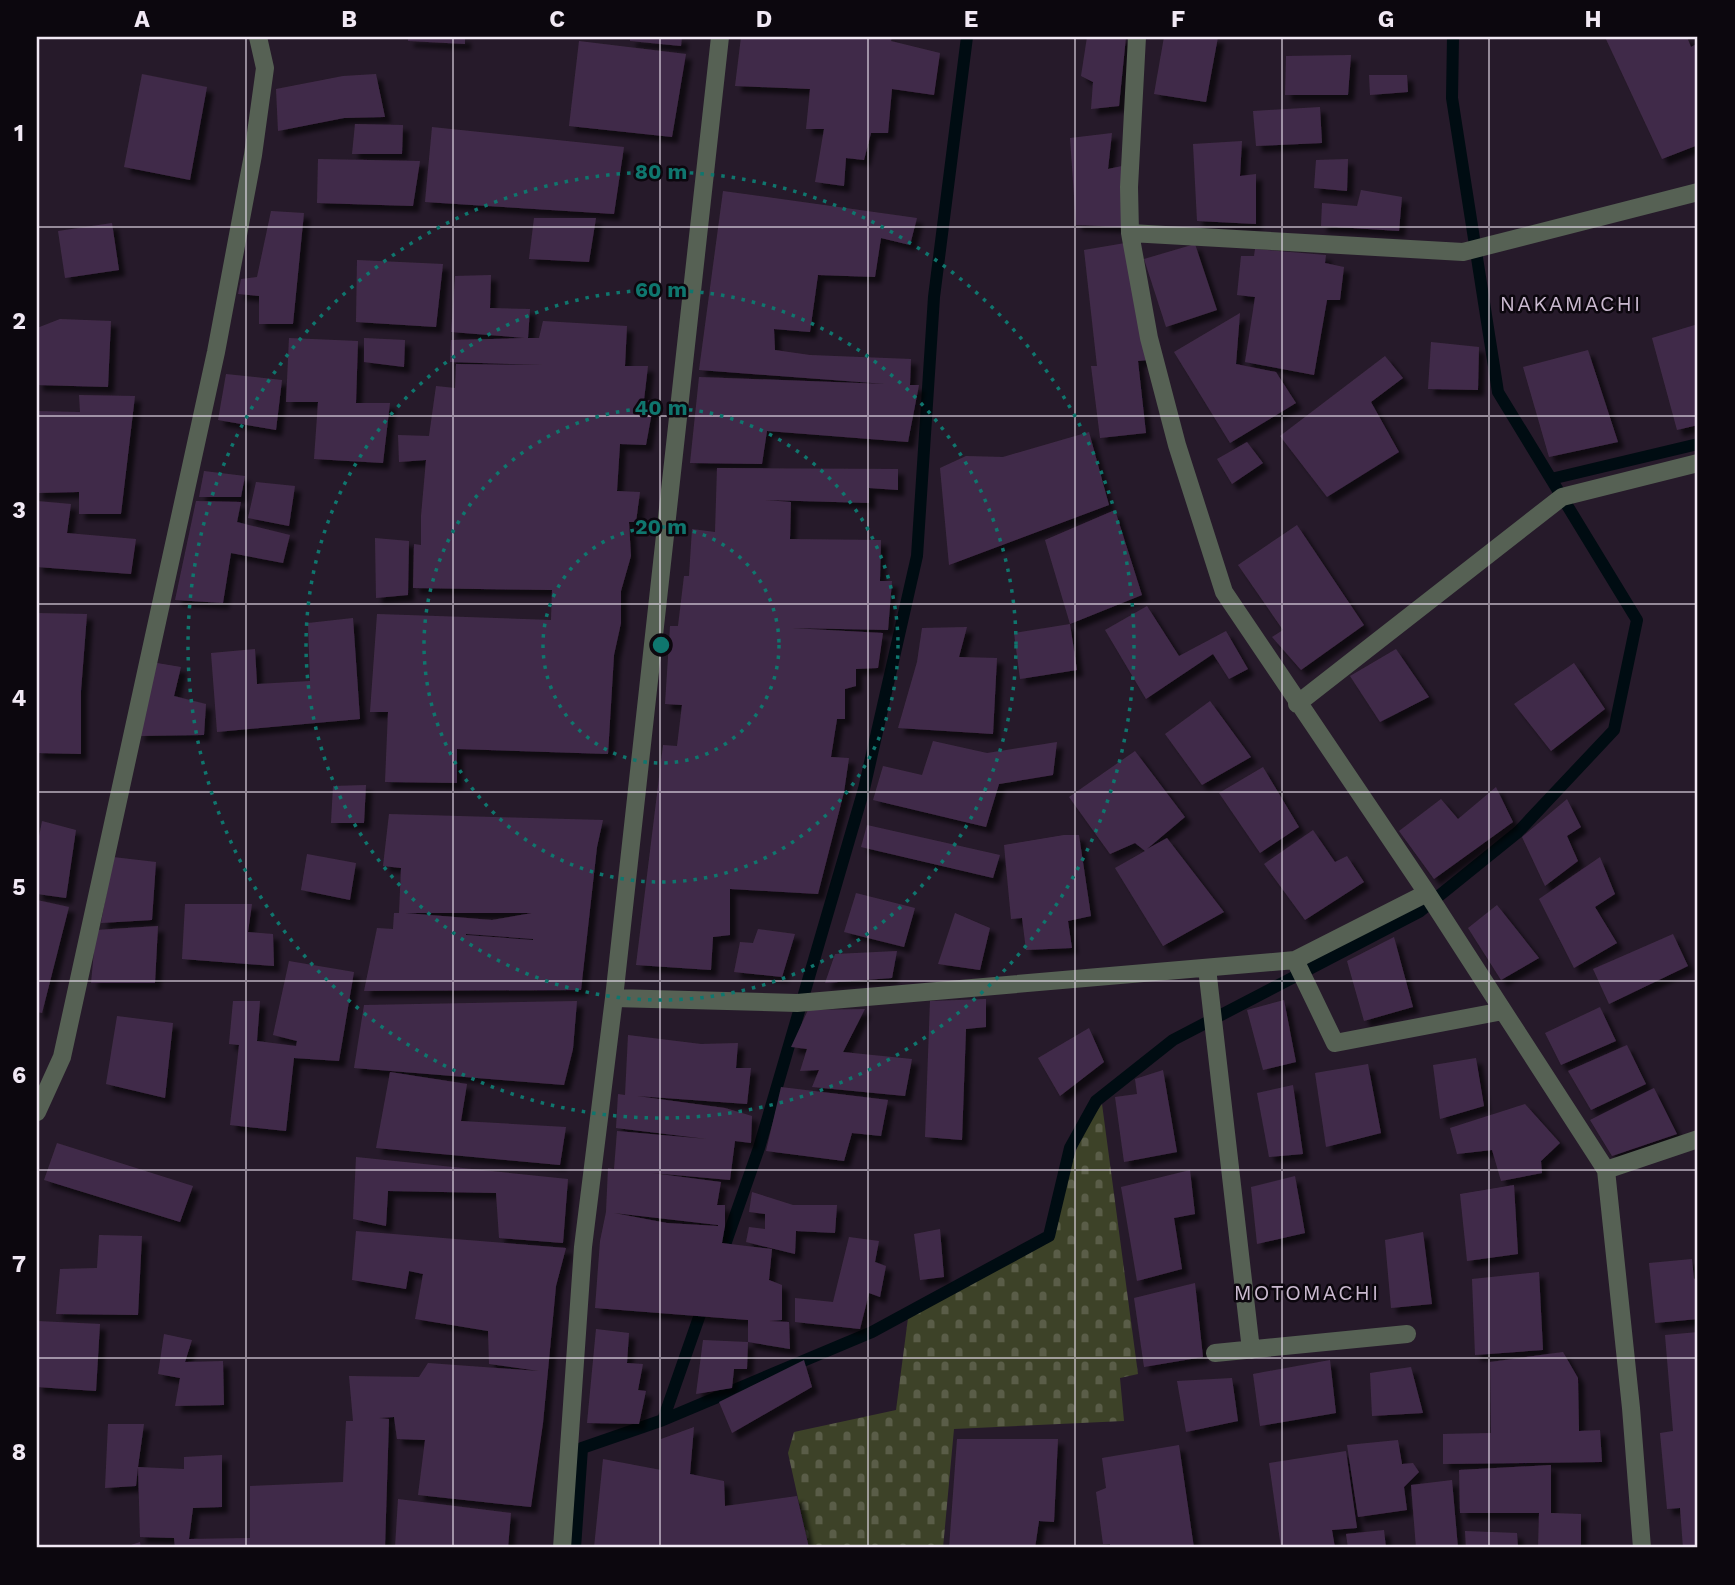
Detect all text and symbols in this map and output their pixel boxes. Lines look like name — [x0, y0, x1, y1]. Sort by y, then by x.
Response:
text: A — [134, 6, 150, 33]
text: B — [341, 6, 357, 33]
text: C — [549, 6, 565, 33]
text: D — [756, 6, 772, 33]
text: E — [964, 6, 978, 33]
text: F — [1171, 6, 1185, 33]
text: G — [1378, 6, 1394, 33]
text: H — [1584, 6, 1602, 33]
text: 1 — [14, 120, 24, 147]
text: 80 m — [635, 159, 687, 184]
text: 60 m — [635, 277, 687, 302]
district label: NAKAMACHI — [1500, 291, 1642, 316]
text: 2 — [12, 308, 26, 335]
text: 40 m — [635, 395, 687, 420]
text: 3 — [12, 497, 26, 524]
text: 20 m — [635, 514, 687, 539]
centre of rings — [649, 633, 673, 657]
text: 4 — [12, 685, 27, 712]
text: 5 — [12, 874, 26, 901]
text: 6 — [12, 1062, 26, 1089]
text: 7 — [12, 1251, 26, 1278]
district label: MOTOMACHI — [1234, 1280, 1380, 1305]
text: 8 — [12, 1439, 26, 1466]

